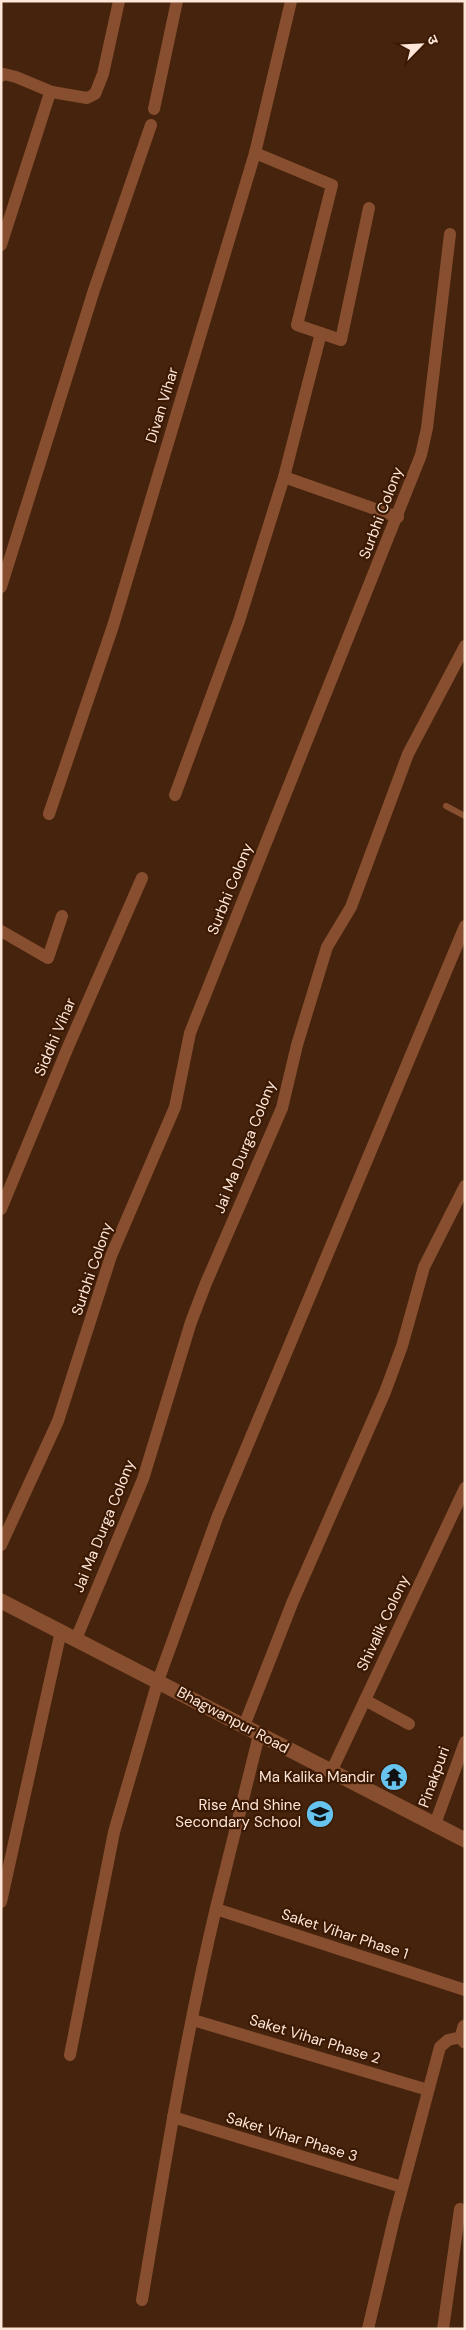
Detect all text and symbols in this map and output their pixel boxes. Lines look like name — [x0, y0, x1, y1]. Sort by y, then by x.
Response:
north arrow — [396, 20, 446, 70]
text: उ — [423, 32, 443, 48]
street label: Divan Vihar — [141, 364, 183, 445]
street label: Surbhi Colony — [354, 463, 408, 562]
street label: Surbhi Colony — [203, 840, 258, 938]
street label: Siddhi Vihar — [30, 994, 81, 1079]
street label: Jai Ma Durga Colony — [209, 1077, 281, 1216]
street label: Surbhi Colony — [67, 1219, 117, 1318]
street label: Jai Ma Durga Colony — [68, 1456, 140, 1595]
street label: Shivalik Colony — [352, 1571, 414, 1674]
street label: Bhagwanpur Road — [173, 1682, 293, 1758]
street label: Pinakpuri — [414, 1744, 454, 1810]
temple icon: Ma Kalika Mandir — [379, 1762, 409, 1792]
place label: Ma Kalika Mandir — [259, 1767, 375, 1787]
place label: Rise And Shine Secondary School — [175, 1795, 301, 1832]
school or university icon: Rise And Shine Secondary School — [305, 1799, 335, 1829]
street label: Saket Vihar Phase 1 — [279, 1904, 411, 1964]
street label: Saket Vihar Phase 2 — [247, 2010, 383, 2068]
street label: Saket Vihar Phase 3 — [224, 2108, 360, 2166]

